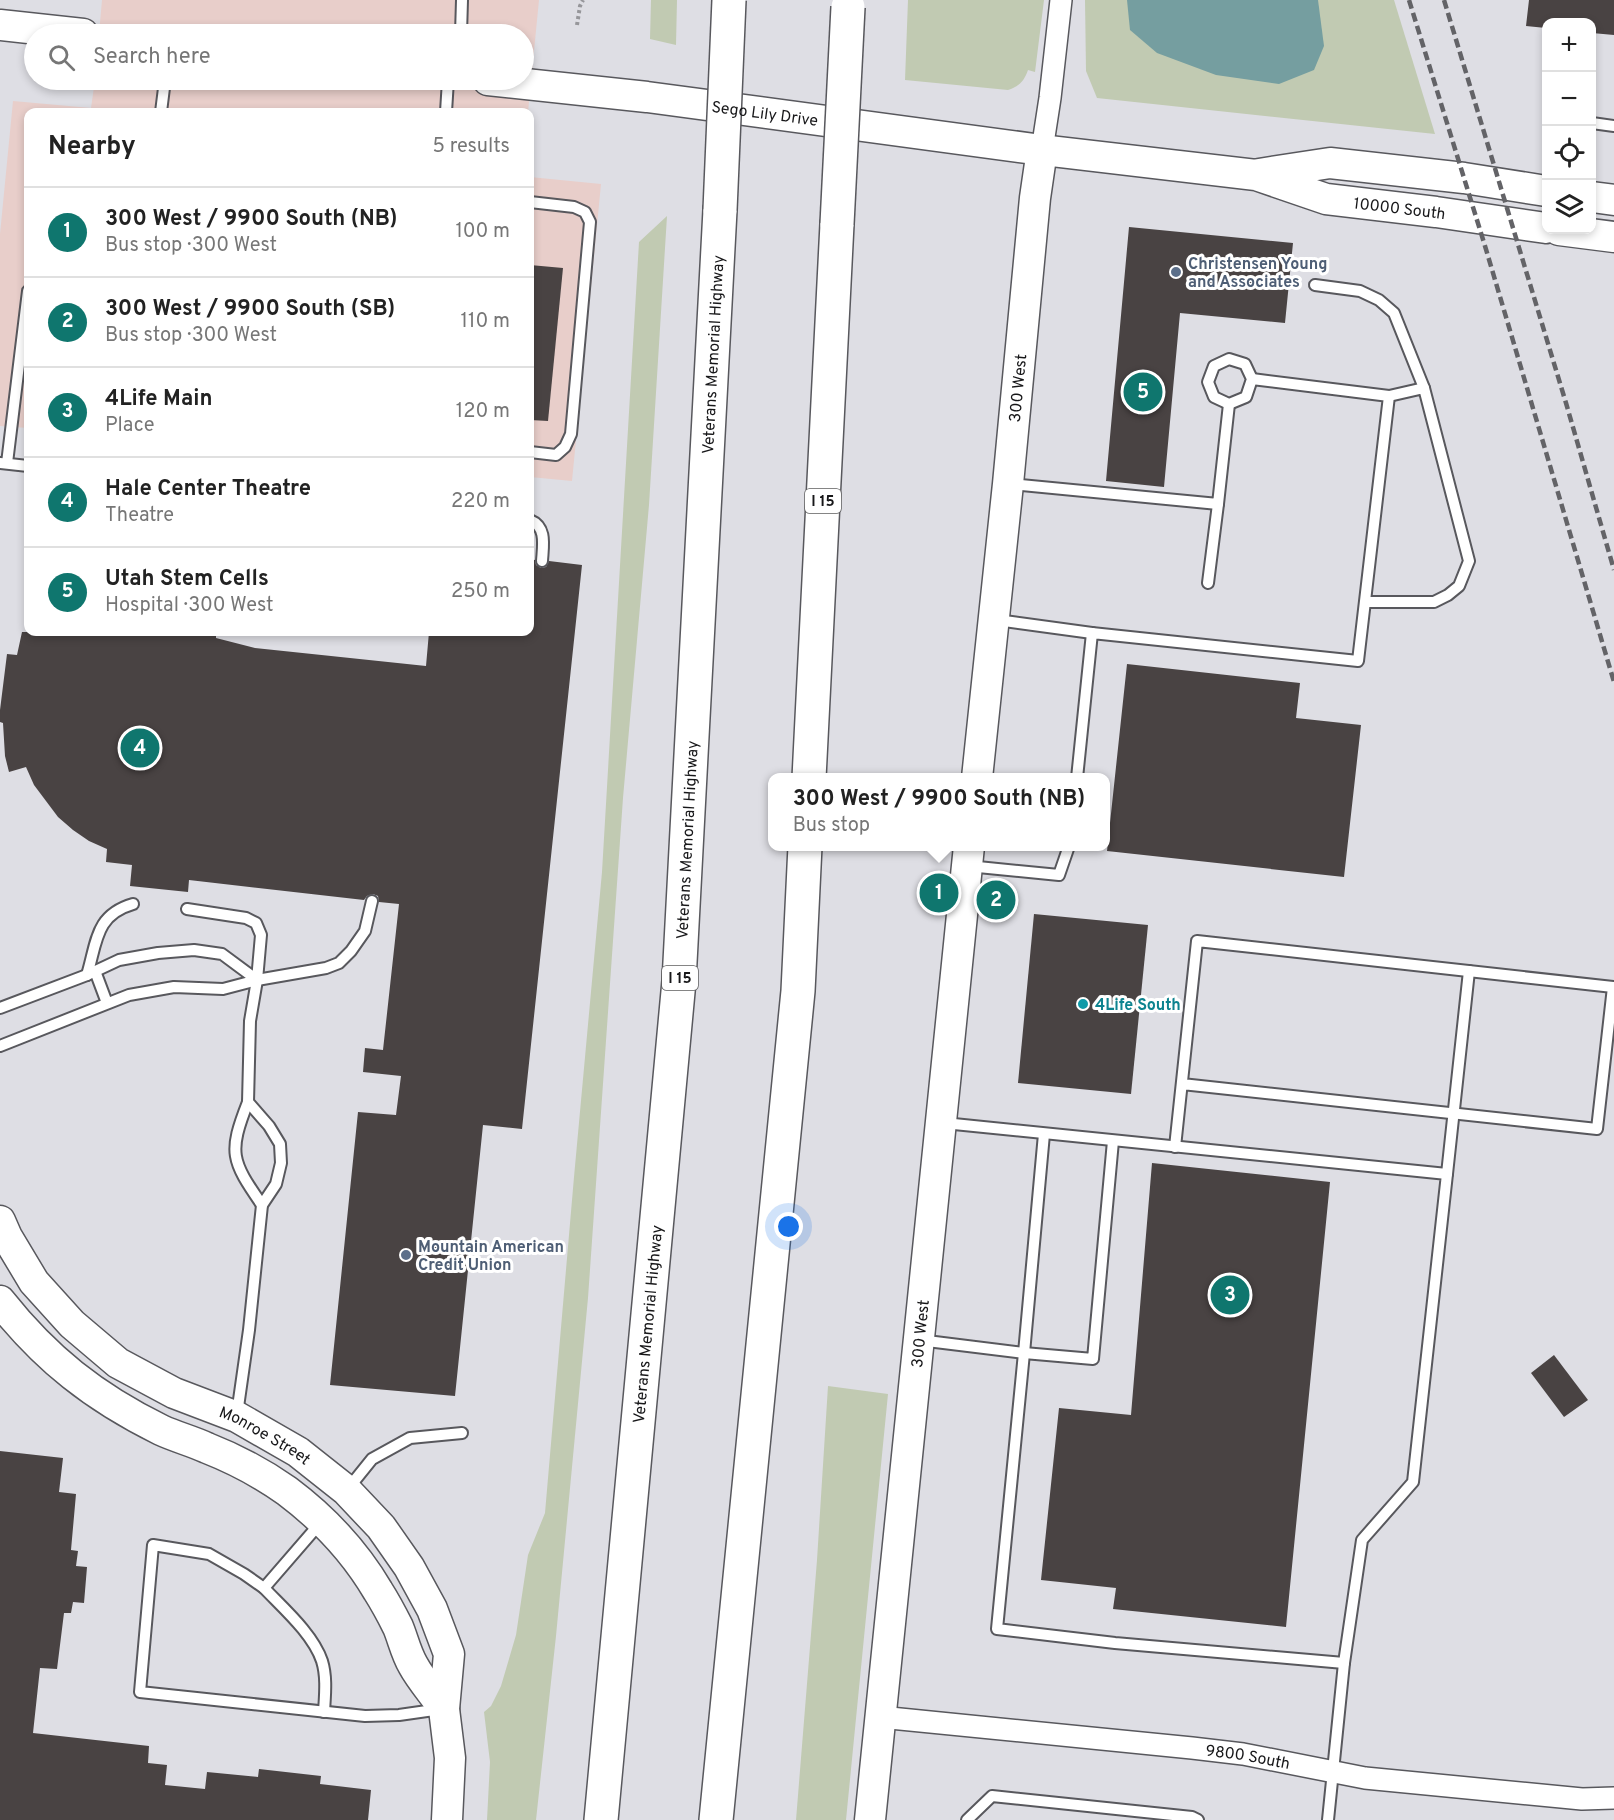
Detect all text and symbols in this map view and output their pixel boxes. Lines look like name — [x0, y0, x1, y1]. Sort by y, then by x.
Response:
map controls — [1542, 18, 1596, 234]
button: + — [1542, 18, 1596, 72]
search box — [24, 24, 534, 90]
icon: search — [45, 41, 78, 74]
text: Search here — [93, 44, 211, 71]
button: − — [1542, 72, 1596, 126]
street label: Sego Lily Drive — [710, 98, 819, 132]
button: locate — [1542, 126, 1596, 180]
text: Nearby — [48, 131, 136, 164]
text: 5 results — [433, 134, 510, 160]
button: layers — [1542, 180, 1596, 234]
street label: 10000 South — [1352, 194, 1447, 225]
text: 300 West / 9900 South (NB) — [105, 206, 398, 233]
text: 1 — [64, 219, 72, 245]
text: 100 m — [455, 219, 510, 245]
text: Bus stop · 300 West — [105, 233, 277, 259]
street label: Veterans Memorial Highway — [699, 255, 730, 455]
place label: Christensen Young and Associates — [1188, 255, 1328, 293]
marker: Christensen Young and Associates — [1169, 265, 1183, 279]
text: 300 West / 9900 South (SB) — [105, 296, 395, 323]
text: 2 — [61, 309, 74, 335]
text: 110 m — [461, 309, 510, 335]
text: Bus stop · 300 West — [105, 323, 277, 349]
street label: 300 West — [1006, 353, 1032, 423]
pin: 5 — [1124, 370, 1162, 414]
text: 4Life Main — [105, 386, 212, 413]
text: 3 — [62, 399, 74, 425]
text: 120 m — [456, 399, 510, 425]
text: Place — [105, 413, 155, 439]
text: Hale Center Theatre — [105, 476, 311, 503]
text: 4 — [61, 489, 74, 515]
text: 220 m — [451, 489, 510, 515]
road number: I 15 — [805, 489, 841, 513]
text: Theatre — [105, 503, 174, 529]
text: Utah Stem Cells — [105, 566, 269, 593]
text: 5 — [61, 579, 74, 605]
text: 250 m — [451, 579, 510, 605]
text: Hospital · 300 West — [105, 593, 274, 619]
pin: 4 — [120, 726, 160, 771]
street label: Veterans Memorial Highway — [673, 740, 704, 940]
popup — [768, 773, 1110, 851]
text: 300 West / 9900 South (NB) — [793, 786, 1085, 813]
text: Bus stop — [793, 813, 870, 839]
pin: 1 — [920, 870, 958, 916]
pin: 2 — [976, 878, 1016, 922]
road number: I 15 — [662, 966, 698, 990]
place label: 4Life South — [1095, 996, 1181, 1016]
marker: 4Life South — [1076, 997, 1090, 1011]
your location — [774, 1212, 803, 1241]
street label: Veterans Memorial Highway — [630, 1224, 668, 1424]
place label: Mountain American Credit Union — [418, 1238, 564, 1276]
marker: Mountain American Credit Union — [399, 1248, 413, 1262]
pin: 3 — [1210, 1272, 1250, 1318]
street label: 300 West — [908, 1299, 935, 1369]
street label: Monroe Street — [216, 1403, 314, 1470]
street label: 9800 South — [1204, 1742, 1291, 1775]

